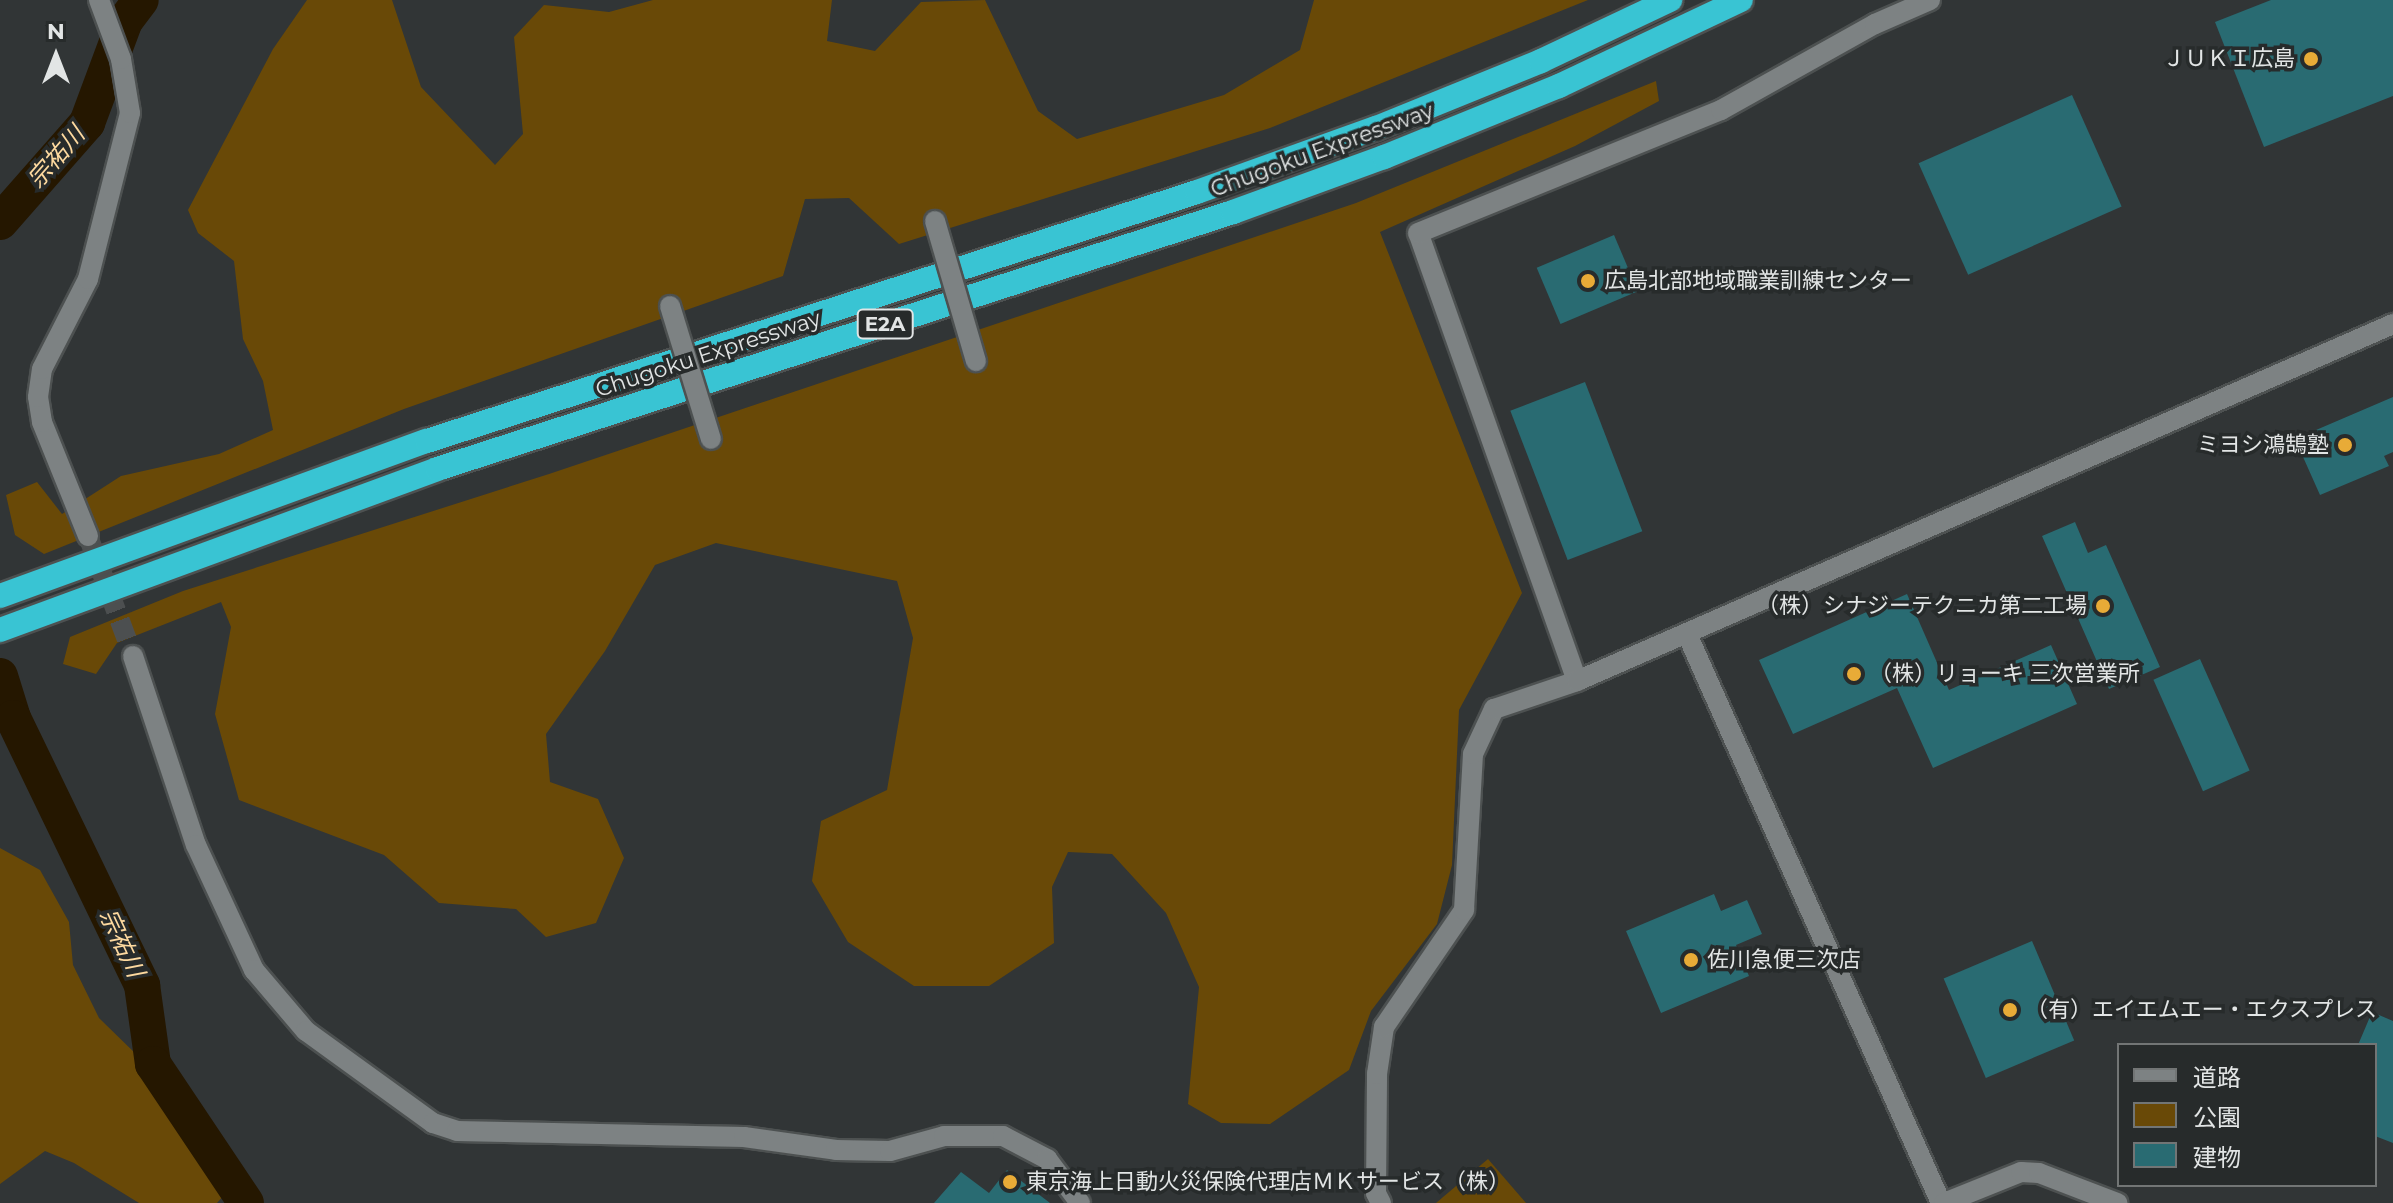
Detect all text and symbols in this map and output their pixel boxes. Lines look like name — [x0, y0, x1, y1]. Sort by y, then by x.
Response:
north arrow — [16, 16, 96, 96]
text: N — [47, 18, 65, 45]
place label: ＪＵＫＩ広島 — [2163, 46, 2295, 72]
marker: ＪＵＫＩ広島 — [2302, 50, 2320, 68]
street label: Chugoku Expressway — [1207, 97, 1437, 203]
water label: 宗祐川 — [22, 120, 90, 194]
place label: 広島北部地域職業訓練センター — [1604, 268, 1912, 294]
marker: 広島北部地域職業訓練センター — [1579, 272, 1597, 290]
street label: Chugoku Expressway — [592, 305, 824, 403]
road number: E2A — [855, 308, 915, 340]
place label: ミヨシ鴻鵠塾 — [2197, 432, 2329, 458]
marker: ミヨシ鴻鵠塾 — [2336, 436, 2354, 454]
place label: （株）シナジーテクニカ第二工場 — [1757, 593, 2087, 619]
marker: （株）シナジーテクニカ第二工場 — [2094, 597, 2112, 615]
place label: （株）リョーキ 三次営業所 — [1870, 661, 2140, 687]
marker: （株）リョーキ 三次営業所 — [1845, 665, 1863, 683]
water label: 宗祐川 — [94, 904, 150, 982]
place label: 佐川急便三次店 — [1707, 947, 1861, 973]
marker: 佐川急便三次店 — [1682, 951, 1700, 969]
place label: （有）エイエムエー・エクスプレス — [2026, 997, 2378, 1023]
marker: （有）エイエムエー・エクスプレス — [2001, 1001, 2019, 1019]
legend — [2117, 1043, 2377, 1187]
text: 道路 — [2193, 1063, 2241, 1092]
text: 公園 — [2193, 1103, 2241, 1132]
text: 建物 — [2193, 1143, 2241, 1172]
place label: 東京海上日動火災保険代理店ＭＫサービス（株） — [1026, 1169, 1510, 1195]
marker: 東京海上日動火災保険代理店ＭＫサービス（株） — [1001, 1173, 1019, 1191]

